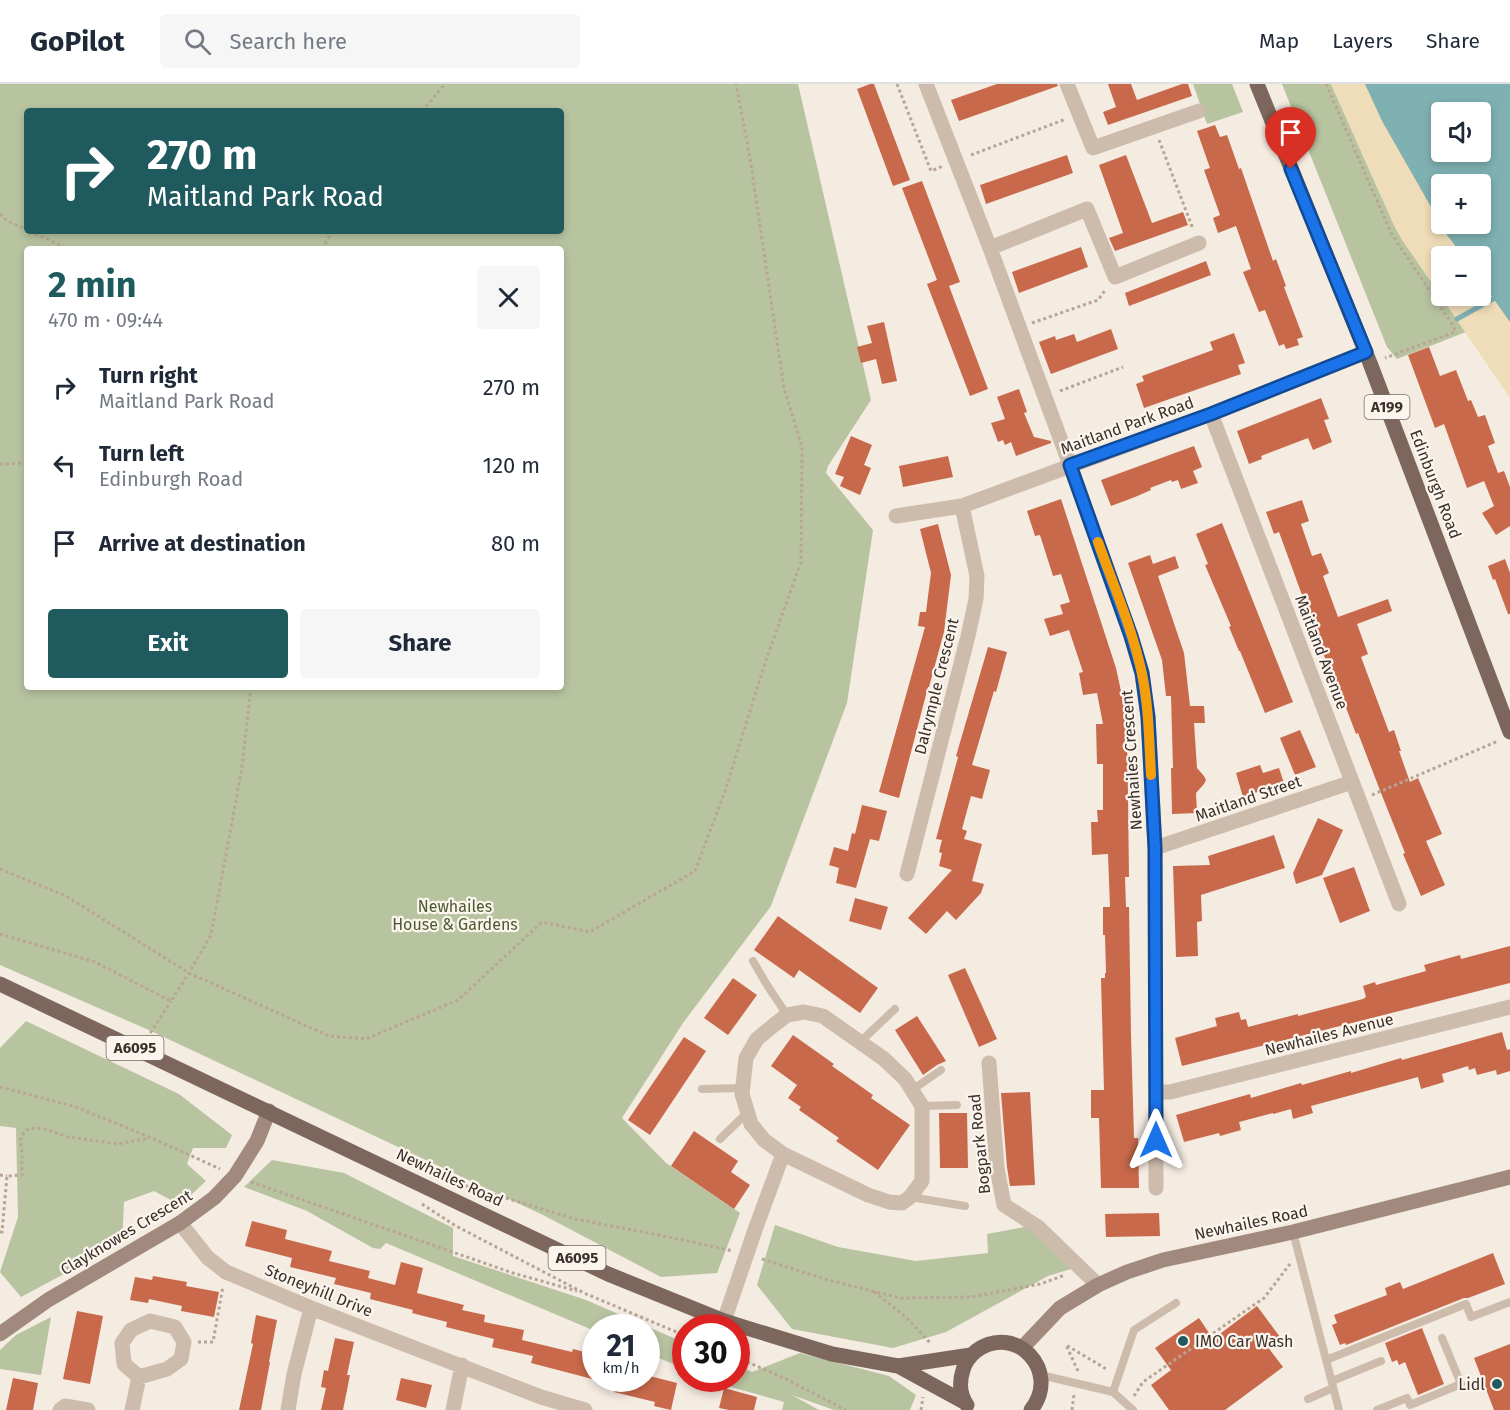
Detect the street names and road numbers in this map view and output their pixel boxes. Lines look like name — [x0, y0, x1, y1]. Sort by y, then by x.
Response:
street label: Maitland Park Road — [1058, 393, 1196, 458]
road number: A199 — [1364, 395, 1410, 419]
street label: Edinburgh Road — [1406, 427, 1465, 541]
street label: Maitland Avenue — [1291, 592, 1352, 712]
street label: Dalrymple Crescent — [910, 616, 963, 756]
street label: Newhailes Crescent — [1117, 689, 1146, 831]
street label: Maitland Street — [1193, 771, 1304, 826]
street label: Newhailes Avenue — [1263, 1009, 1395, 1060]
road number: A6095 — [106, 1036, 164, 1060]
street label: Bogpark Road — [965, 1093, 994, 1195]
street label: Newhailes Road — [393, 1144, 506, 1211]
street label: Clayknowes Crescent — [57, 1185, 196, 1279]
street label: Newhailes Road — [1193, 1201, 1310, 1244]
road number: A6095 — [548, 1246, 606, 1270]
street label: Stoneyhill Drive — [262, 1260, 375, 1321]

